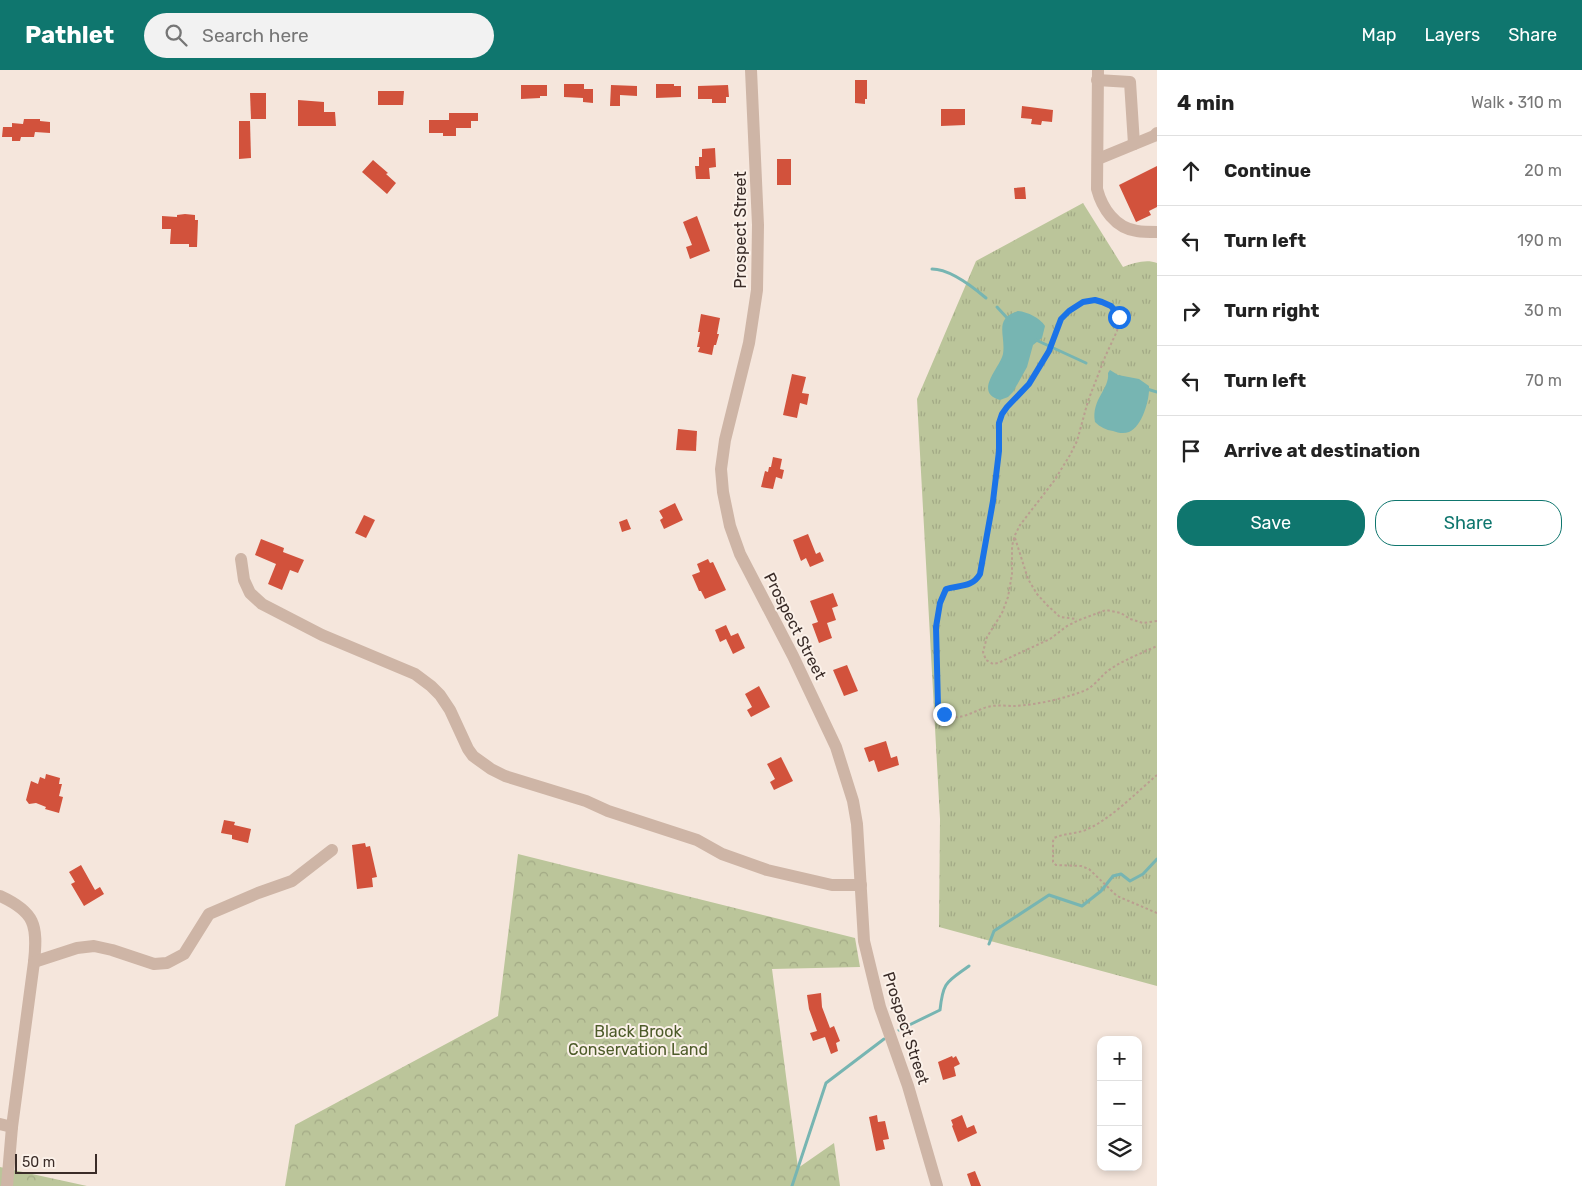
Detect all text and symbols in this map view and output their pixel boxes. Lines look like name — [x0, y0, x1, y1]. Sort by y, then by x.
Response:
search box — [144, 13, 494, 58]
text: Pathlet — [25, 21, 114, 49]
icon: search — [162, 21, 190, 49]
text: Search here — [202, 24, 309, 47]
text: Map — [1362, 24, 1397, 46]
text: Layers — [1425, 24, 1480, 46]
text: Share — [1508, 24, 1557, 46]
text: 4 min — [1177, 90, 1235, 115]
text: Walk · 310 m — [1471, 93, 1562, 112]
icon: ahead — [1177, 157, 1205, 185]
text: Continue — [1224, 159, 1311, 182]
text: 20 m — [1524, 161, 1562, 180]
street label: Prospect Street — [731, 171, 750, 289]
icon: left — [1177, 227, 1205, 255]
text: Turn left — [1224, 229, 1306, 252]
text: 190 m — [1517, 231, 1562, 250]
icon: right — [1177, 297, 1205, 325]
text: Turn right — [1224, 299, 1319, 322]
text: 30 m — [1524, 301, 1562, 320]
route start — [1108, 306, 1131, 329]
icon: left — [1177, 367, 1205, 395]
text: Turn left — [1224, 369, 1306, 392]
text: 70 m — [1525, 371, 1562, 390]
icon: arrive — [1177, 437, 1205, 465]
text: Arrive at destination — [1224, 439, 1420, 462]
button: Save — [1177, 500, 1365, 546]
button: Share — [1375, 500, 1562, 546]
street label: Prospect Street — [760, 569, 830, 683]
route end — [933, 703, 956, 726]
street label: Prospect Street — [879, 969, 933, 1087]
park label: Black Brook Conservation Land — [568, 1022, 708, 1059]
map controls — [1097, 1036, 1142, 1171]
button: + — [1097, 1036, 1142, 1081]
button: − — [1097, 1081, 1142, 1126]
button: layers — [1097, 1126, 1142, 1171]
scale bar — [15, 1151, 98, 1174]
text: 50 m — [22, 1154, 55, 1171]

